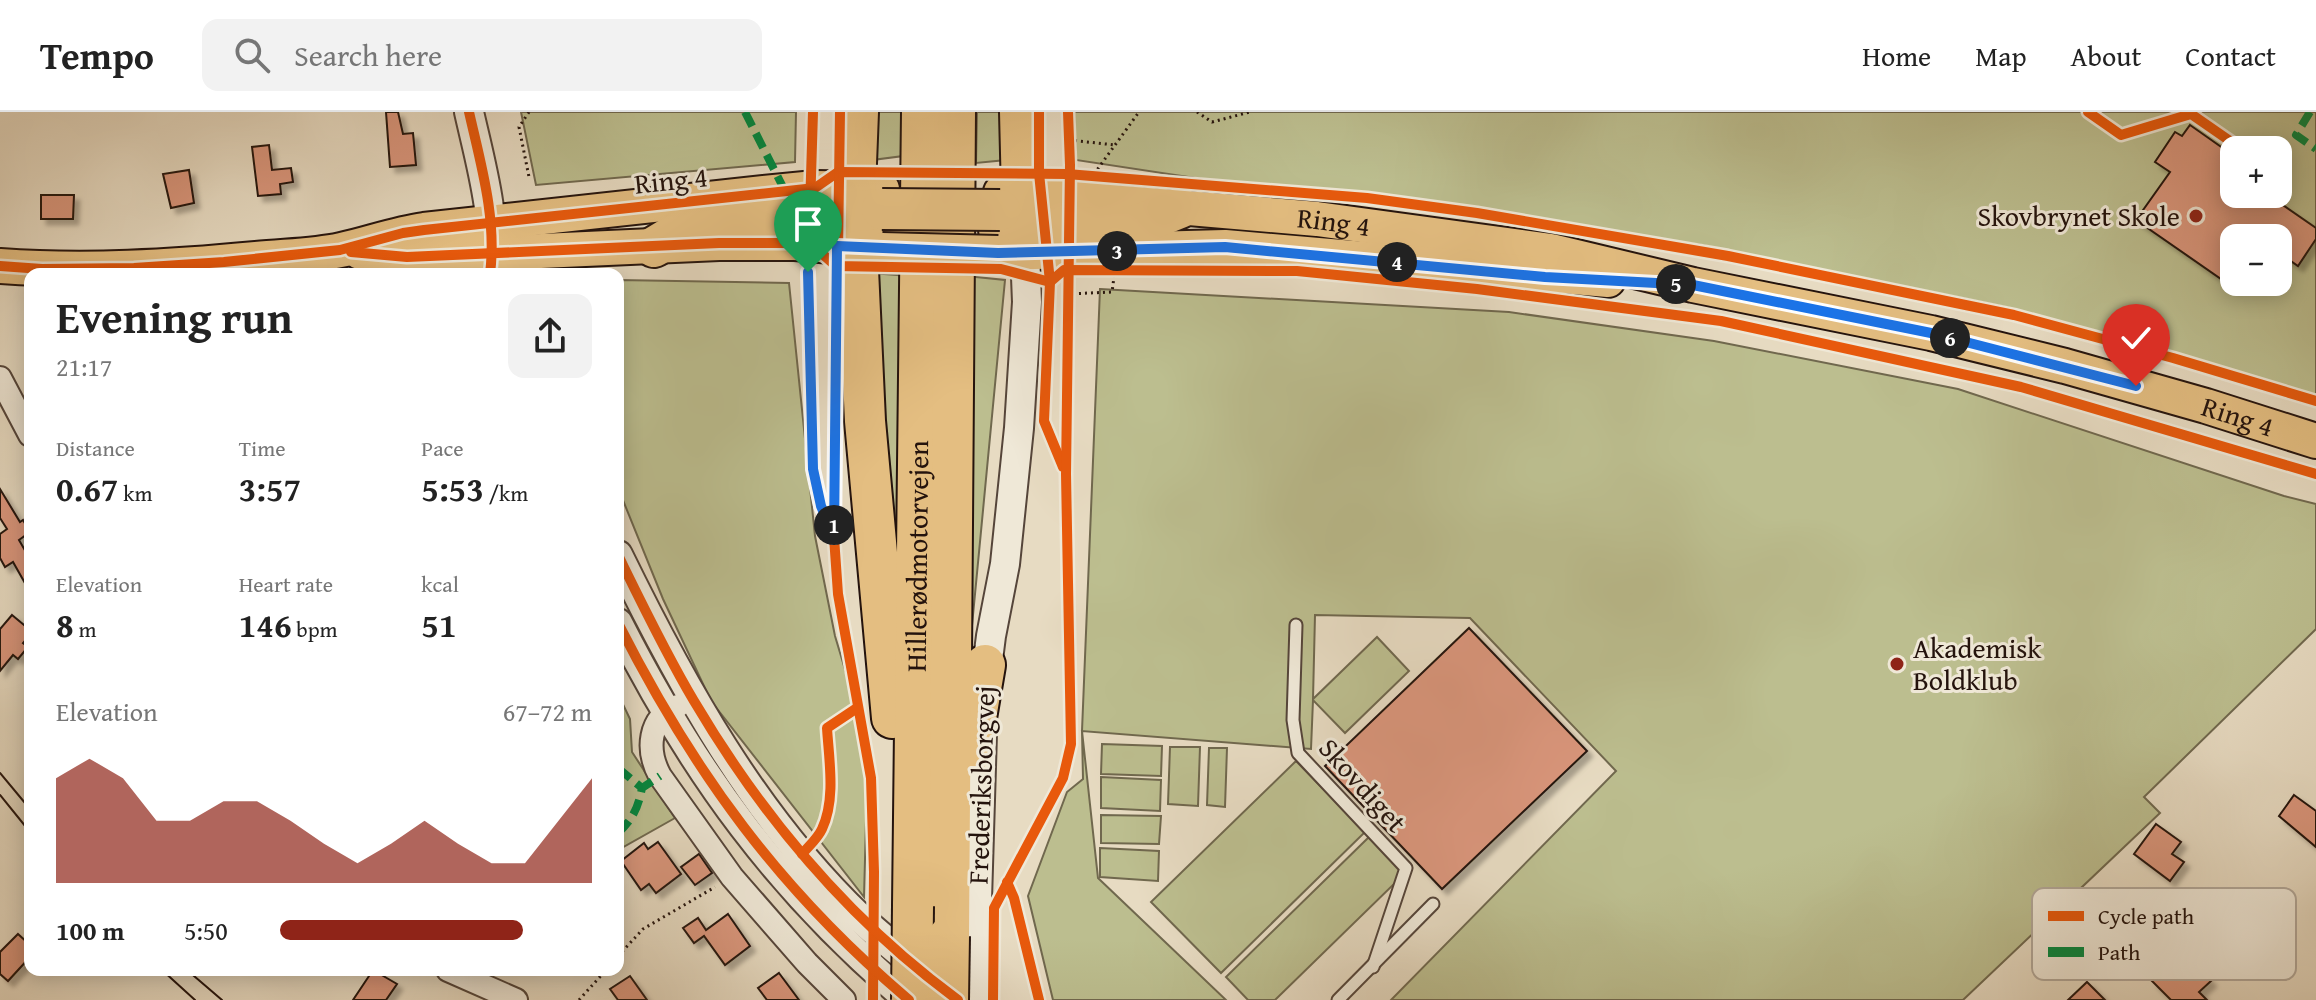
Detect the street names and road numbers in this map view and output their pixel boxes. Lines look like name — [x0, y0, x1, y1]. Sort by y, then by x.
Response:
street label: Ring 4 — [632, 155, 710, 204]
street label: Ring 4 — [1296, 196, 1373, 246]
street label: Ring 4 — [2197, 385, 2279, 446]
street label: Hillerødmotorvejen — [895, 440, 938, 672]
street label: Frederiksborgvej — [957, 685, 1004, 885]
street label: Skovdiget — [1310, 728, 1417, 841]

